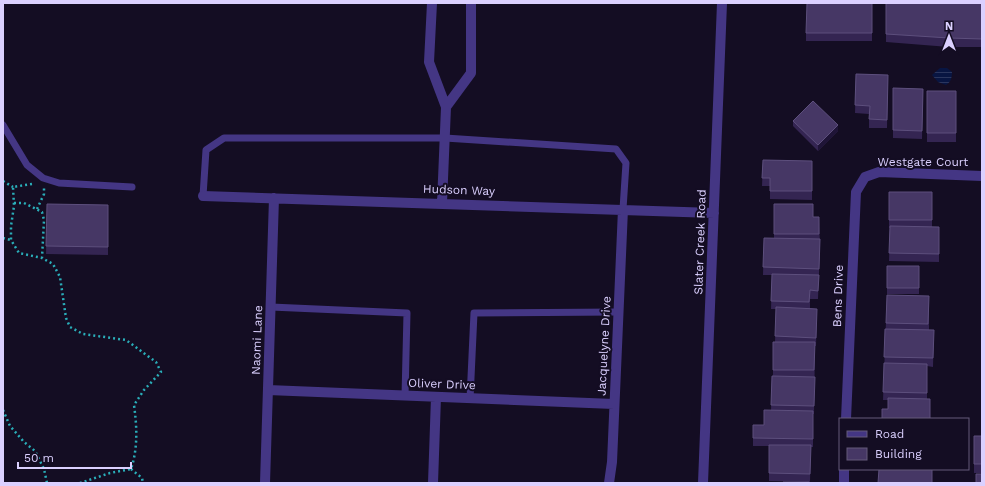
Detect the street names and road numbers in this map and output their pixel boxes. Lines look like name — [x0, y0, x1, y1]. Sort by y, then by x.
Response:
street label: Westgate Court — [878, 155, 968, 169]
street label: Hudson Way — [423, 182, 496, 198]
street label: Slater Creek Road — [691, 189, 709, 295]
street label: Bens Drive — [830, 264, 846, 327]
street label: Jacquelyne Drive — [594, 296, 614, 396]
street label: Naomi Lane — [249, 305, 265, 375]
street label: Oliver Drive — [408, 376, 476, 392]

